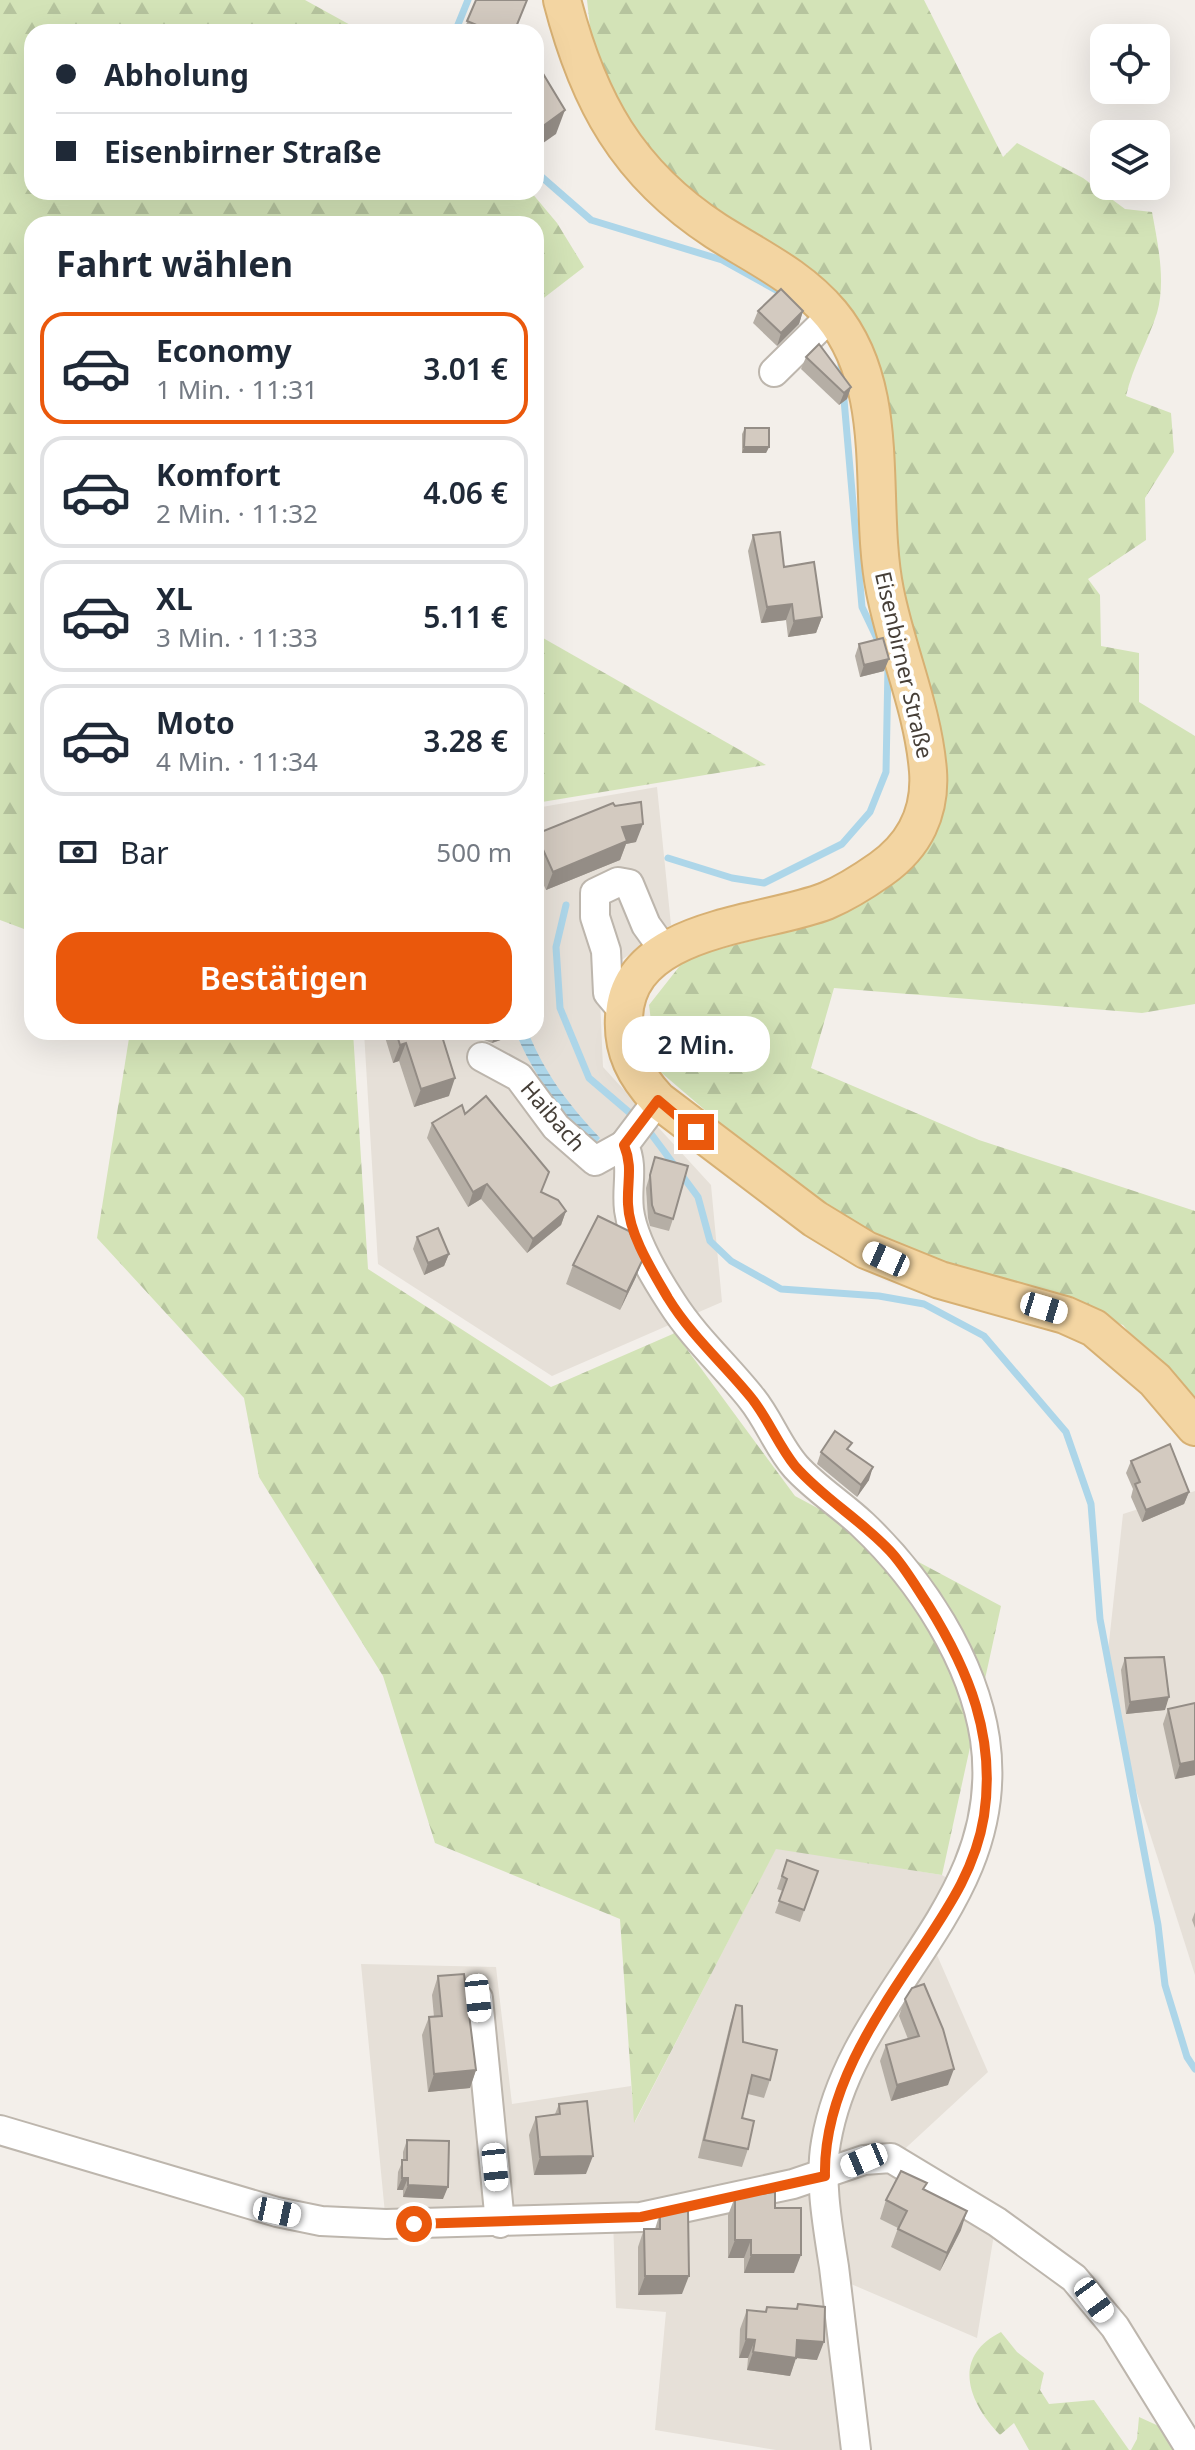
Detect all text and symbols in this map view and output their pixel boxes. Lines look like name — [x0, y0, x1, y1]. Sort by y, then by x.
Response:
map controls — [1090, 24, 1170, 200]
button: locate — [1090, 24, 1170, 104]
text: Abholung — [104, 54, 249, 95]
button: layers — [1090, 120, 1170, 200]
text: Eisenbirner Straße — [104, 131, 382, 172]
text: Fahrt wählen — [56, 239, 293, 288]
text: Economy — [156, 330, 292, 371]
icon: car — [60, 332, 132, 404]
text: 3.01 € — [423, 348, 508, 389]
text: 1 Min. · 11:31 — [156, 371, 318, 407]
text: Komfort — [156, 454, 281, 495]
icon: car — [60, 456, 132, 528]
text: 4.06 € — [423, 472, 508, 513]
text: 2 Min. · 11:32 — [156, 495, 318, 531]
street label: Eisenbirner Straße — [869, 568, 941, 761]
text: XL — [156, 578, 193, 619]
icon: car — [60, 580, 132, 652]
text: 5.11 € — [423, 596, 508, 637]
text: 3 Min. · 11:33 — [156, 619, 318, 655]
text: Moto — [156, 702, 235, 743]
icon: car — [60, 704, 132, 776]
text: 3.28 € — [423, 720, 508, 761]
text: 4 Min. · 11:34 — [156, 743, 318, 779]
icon: cash — [56, 830, 100, 874]
text: Bar — [120, 832, 169, 873]
text: 500 m — [436, 834, 512, 870]
button: Bestätigen — [56, 932, 512, 1024]
callout: 2 Min. — [622, 1016, 770, 1072]
text: 2 Min. — [658, 1026, 734, 1062]
street label: Haibach — [515, 1074, 593, 1157]
route end — [678, 1114, 714, 1150]
car — [859, 1238, 913, 1280]
car — [1018, 1290, 1070, 1326]
car — [464, 1973, 492, 2023]
car — [837, 2140, 891, 2180]
car — [481, 2142, 509, 2192]
car — [251, 2195, 303, 2229]
route start — [396, 2206, 432, 2242]
car — [1070, 2274, 1118, 2326]

